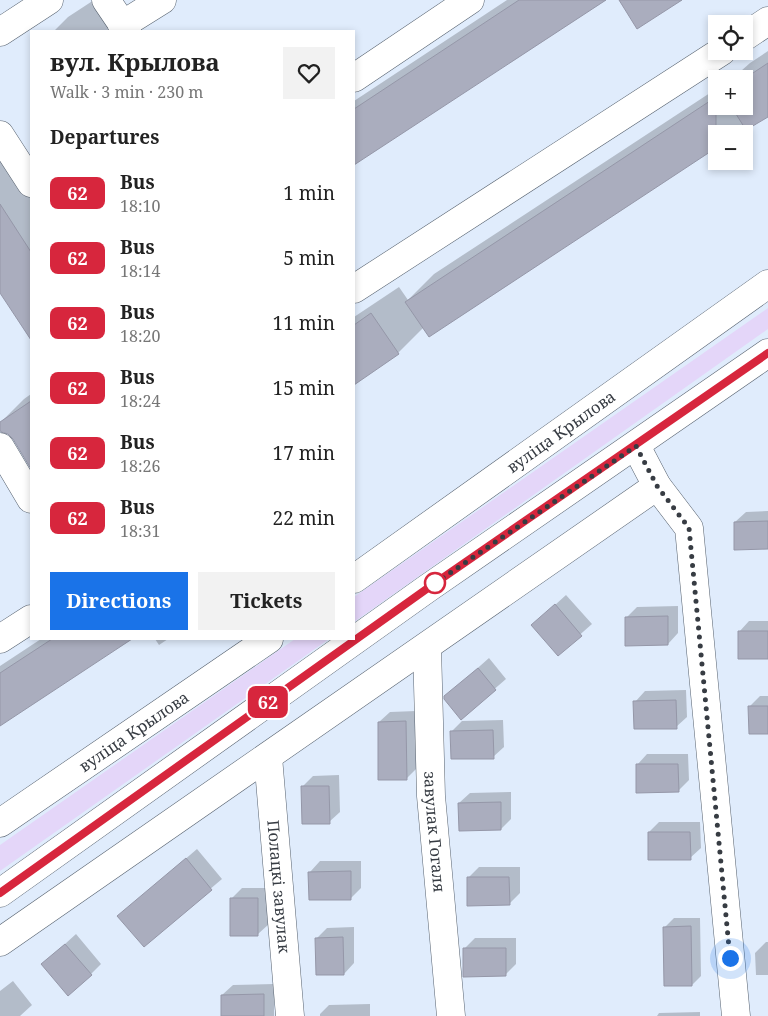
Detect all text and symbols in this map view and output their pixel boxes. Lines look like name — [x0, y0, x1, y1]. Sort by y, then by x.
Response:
map controls — [708, 15, 753, 170]
button: locate — [708, 15, 753, 60]
text: вул. Крылова — [50, 45, 220, 78]
button: heart — [283, 47, 335, 99]
button: + — [708, 70, 753, 115]
text: Walk · 3 min · 230 m — [50, 81, 203, 103]
text: Departures — [50, 124, 159, 150]
button: − — [708, 125, 753, 170]
text: Bus — [120, 169, 155, 195]
text: 1 min — [283, 180, 335, 206]
text: 62 — [67, 181, 88, 205]
text: 18:10 — [120, 195, 160, 217]
text: Bus — [120, 234, 155, 260]
text: 5 min — [283, 245, 335, 271]
text: 62 — [67, 246, 88, 270]
text: 18:14 — [120, 260, 160, 282]
text: Bus — [120, 299, 155, 325]
text: 11 min — [273, 310, 335, 336]
text: 62 — [67, 311, 88, 335]
text: 18:20 — [120, 325, 160, 347]
text: Bus — [120, 364, 155, 390]
text: 15 min — [273, 375, 335, 401]
text: 62 — [67, 376, 88, 400]
street label: вуліца Крылова — [502, 385, 620, 478]
text: 18:24 — [120, 390, 160, 412]
text: Bus — [120, 429, 155, 455]
text: 17 min — [273, 440, 335, 466]
text: 62 — [67, 441, 88, 465]
text: 18:26 — [120, 455, 160, 477]
text: Bus — [120, 494, 155, 520]
text: 22 min — [273, 505, 335, 531]
text: 62 — [67, 506, 88, 530]
text: 18:31 — [120, 520, 160, 542]
button: Directions — [50, 572, 188, 630]
button: Tickets — [198, 572, 335, 630]
unlabelled marker — [424, 572, 446, 594]
street label: вуліца Крылова — [74, 686, 193, 777]
line badge: 62 — [246, 686, 290, 718]
text: 62 — [258, 690, 278, 714]
street label: завулак Гогаля — [419, 771, 451, 893]
street label: Полацкі завулак — [262, 819, 296, 955]
your location — [718, 946, 743, 971]

